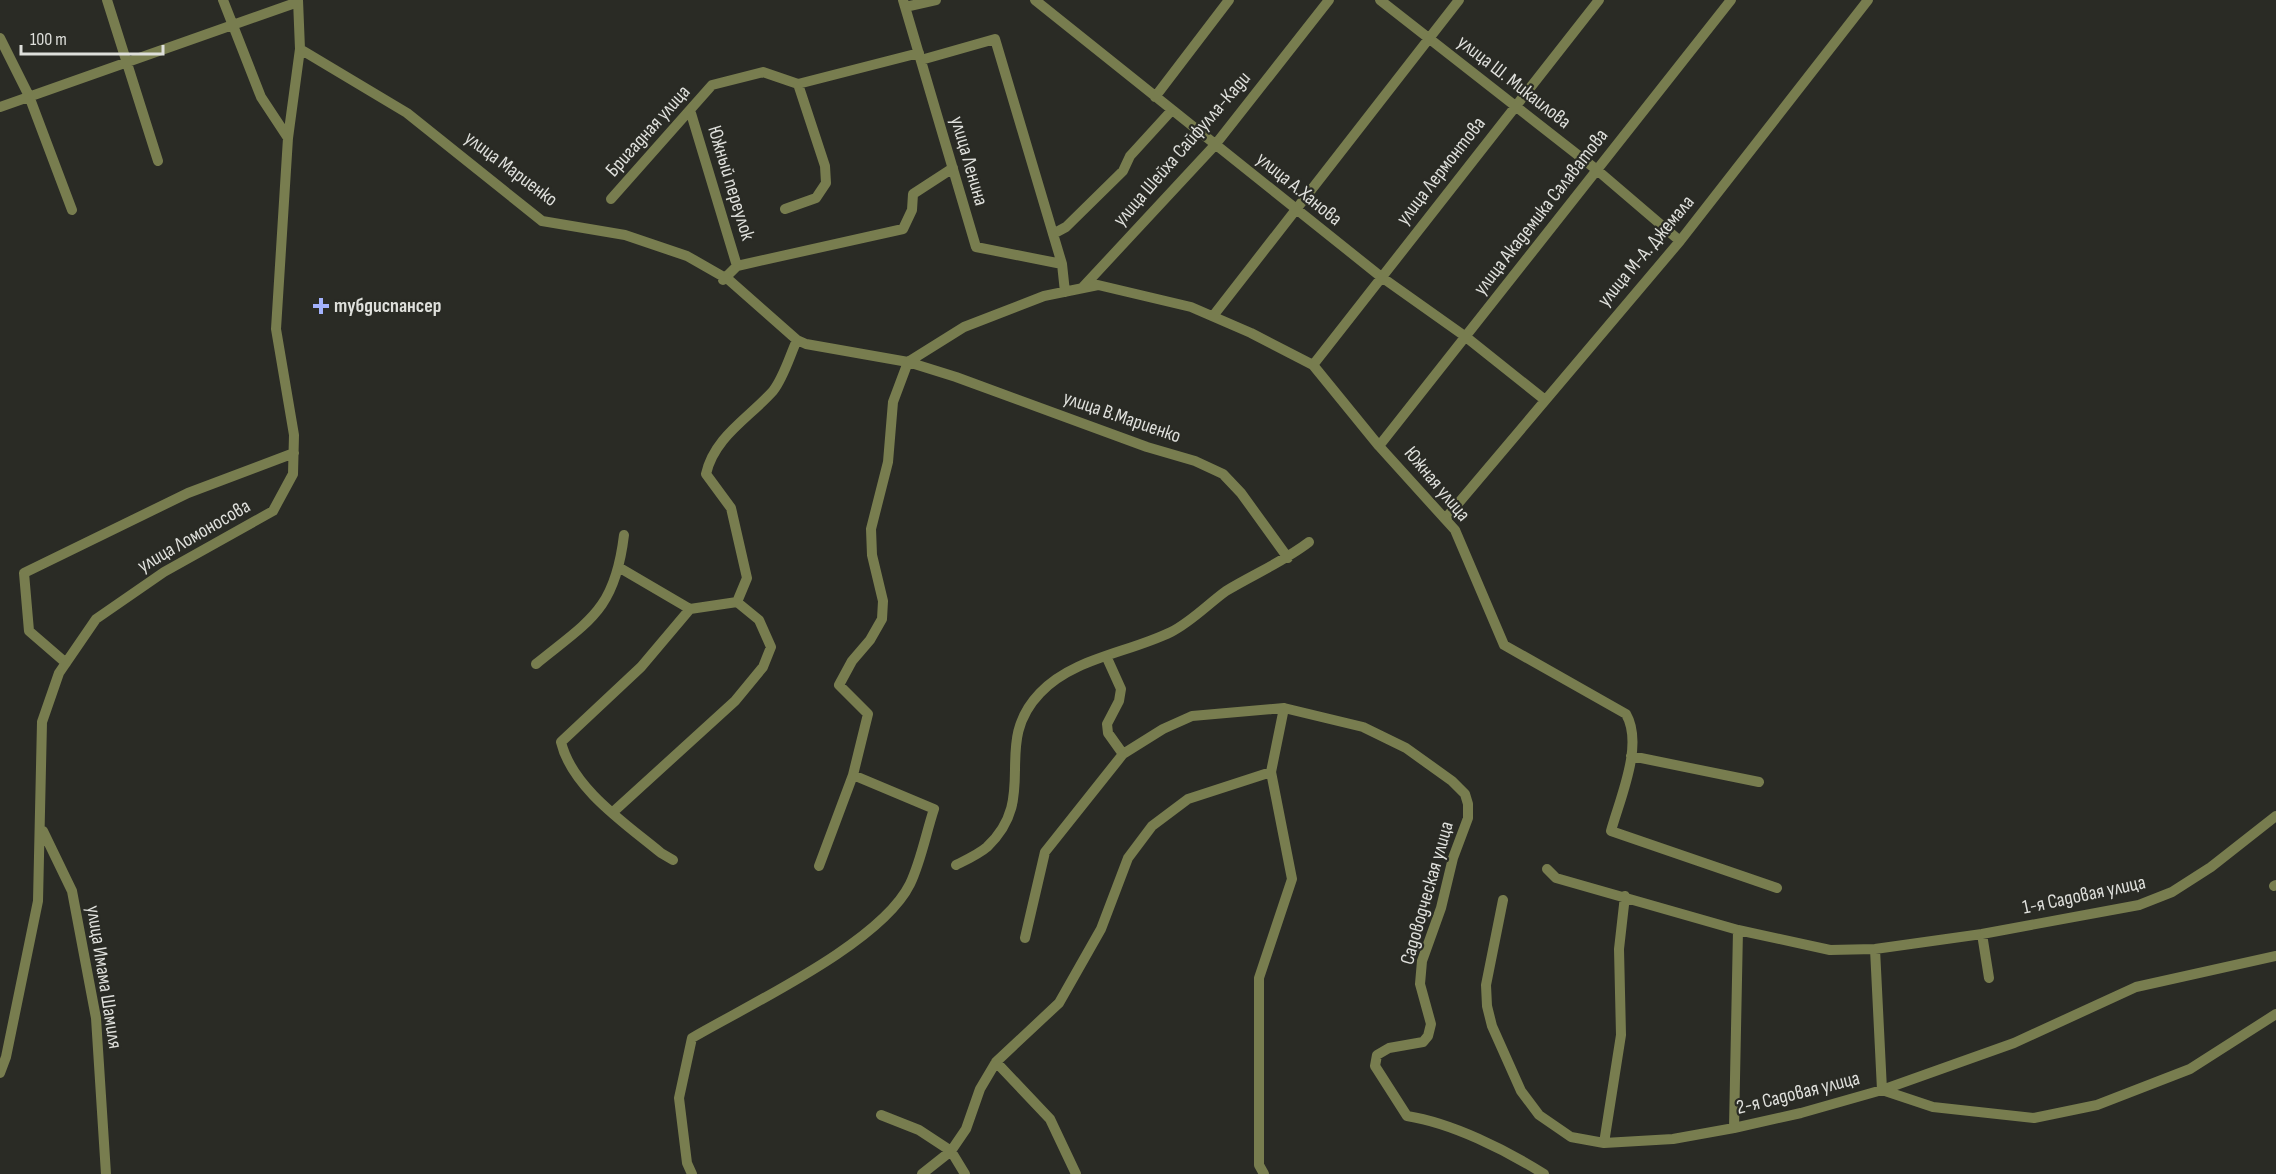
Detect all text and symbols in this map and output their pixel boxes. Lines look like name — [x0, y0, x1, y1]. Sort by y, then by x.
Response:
scale bar — [21, 18, 164, 56]
text: 100 m — [30, 29, 67, 50]
street label: улица Ш. Микаилова — [1452, 30, 1576, 134]
street label: улица Шейха Сайфулла-Кади — [1108, 67, 1256, 231]
street label: Бригадная улица — [601, 80, 695, 182]
street label: улица Лермонтова — [1391, 112, 1491, 230]
street label: улица Ленина — [945, 114, 993, 208]
street label: Южный переулок — [702, 123, 760, 244]
street label: улица Академика Салаватова — [1469, 124, 1613, 300]
street label: улица Мариенко — [460, 126, 562, 212]
street label: улица А.Ханова — [1251, 147, 1347, 231]
street label: улица М-А. Джемала — [1592, 190, 1700, 312]
place label: тубдиспансер — [334, 294, 441, 318]
marker: тубдиспансер — [312, 297, 330, 315]
street label: улица В.Мариенко — [1060, 386, 1184, 448]
street label: Южная улица — [1399, 442, 1475, 526]
street label: улица Ломоносова — [133, 494, 255, 578]
street label: Садоводческая улица — [1395, 819, 1459, 967]
street label: 1-я Садовая улица — [2020, 870, 2148, 920]
street label: улица Имама Шамиля — [81, 904, 127, 1050]
street label: 2-я Садовая улица — [1734, 1066, 1862, 1120]

